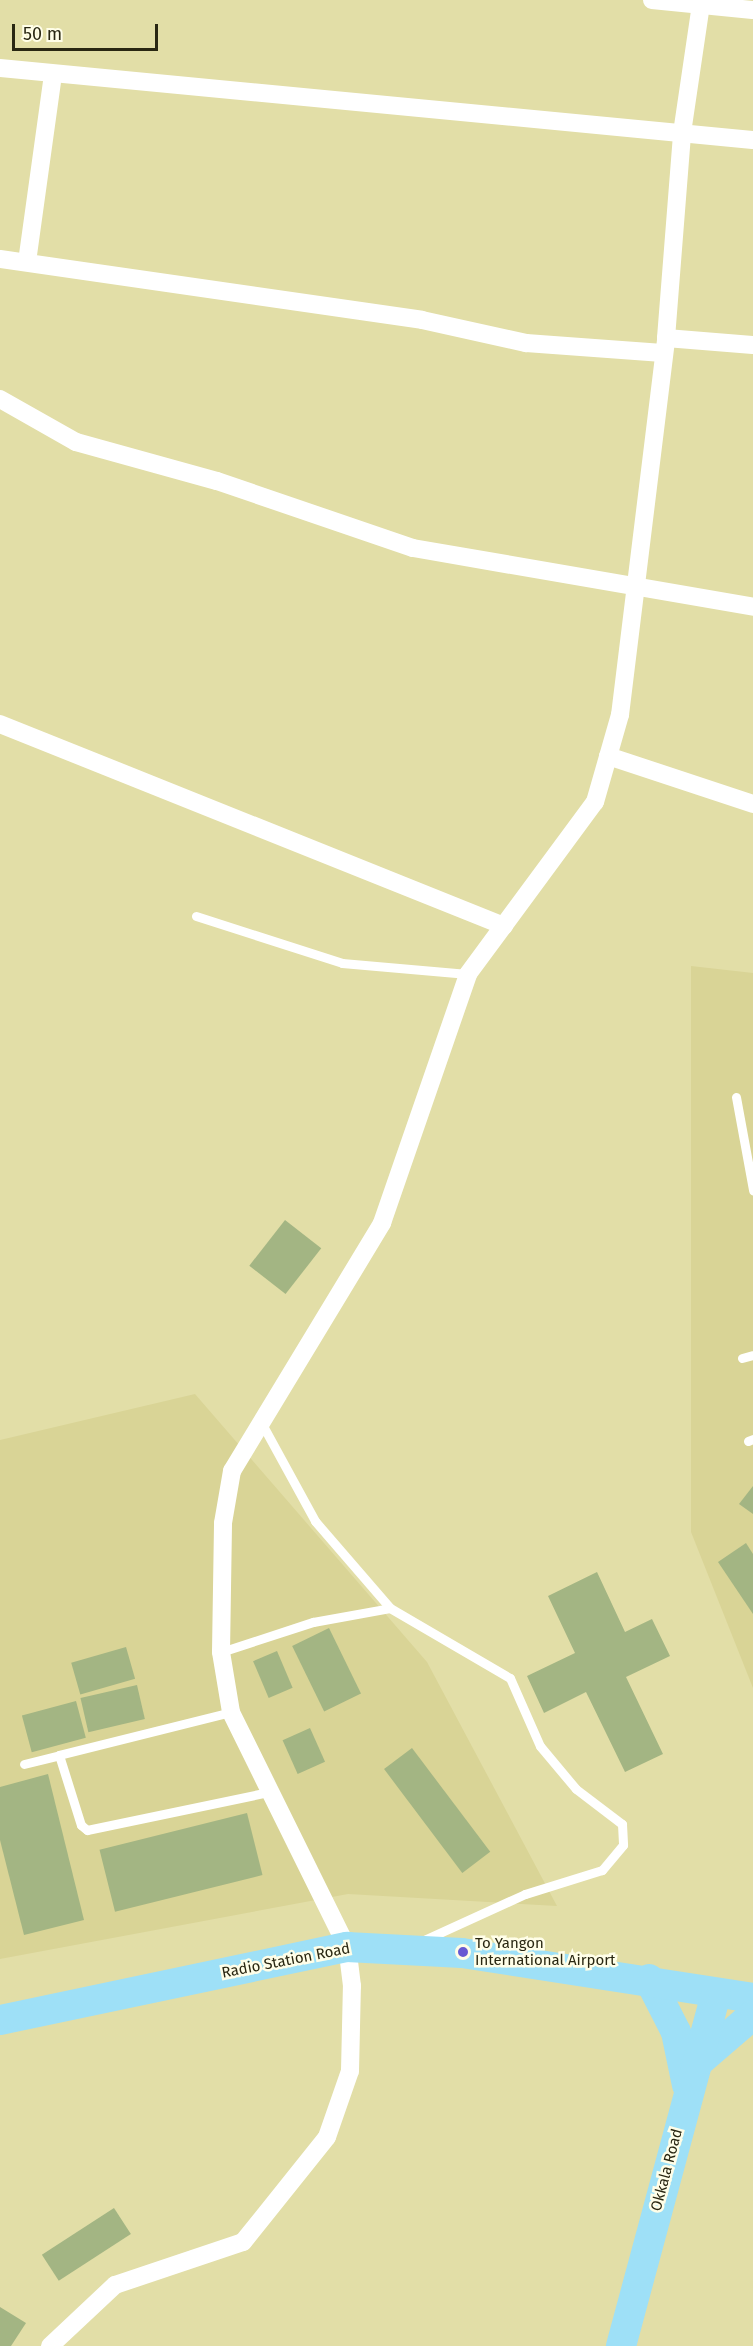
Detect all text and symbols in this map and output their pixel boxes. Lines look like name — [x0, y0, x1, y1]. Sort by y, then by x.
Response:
scale bar — [15, 12, 160, 50]
text: 50 m — [23, 23, 62, 45]
place label: To Yangon International Airport — [475, 1934, 615, 1969]
street label: Radio Station Road — [220, 1940, 352, 1982]
marker: To Yangon International Airport — [456, 1945, 470, 1959]
street label: Okkala Road — [647, 2127, 687, 2213]

